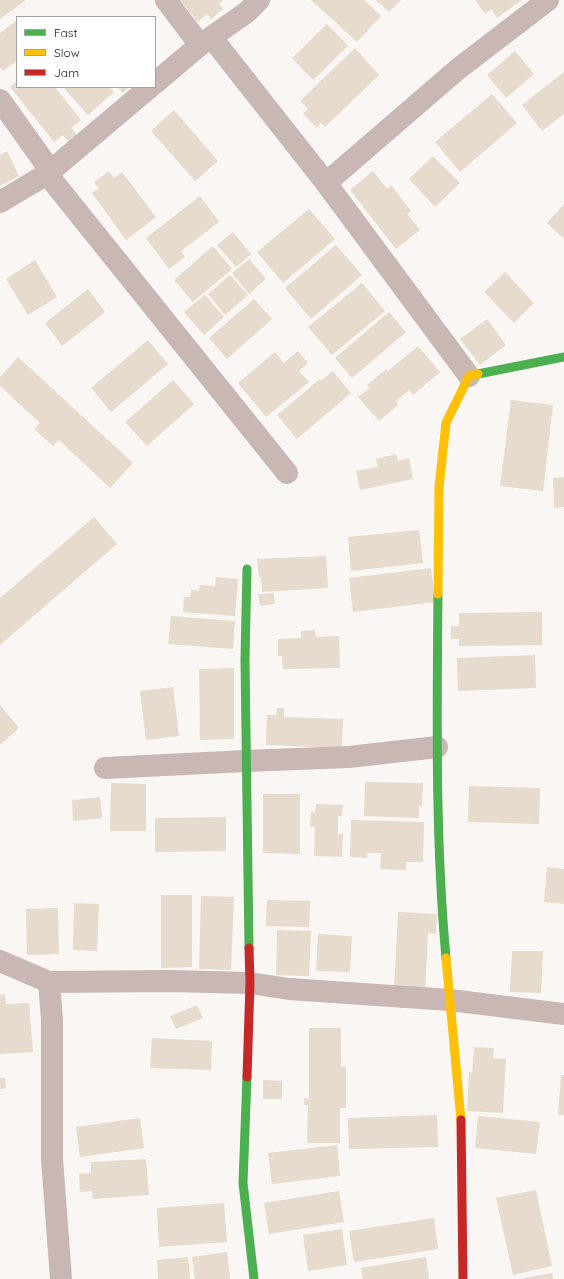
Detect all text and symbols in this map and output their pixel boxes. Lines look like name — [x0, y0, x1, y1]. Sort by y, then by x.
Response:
legend — [16, 16, 156, 88]
text: Fast — [54, 25, 78, 40]
text: Slow — [54, 45, 80, 60]
text: Jam — [54, 65, 79, 80]

